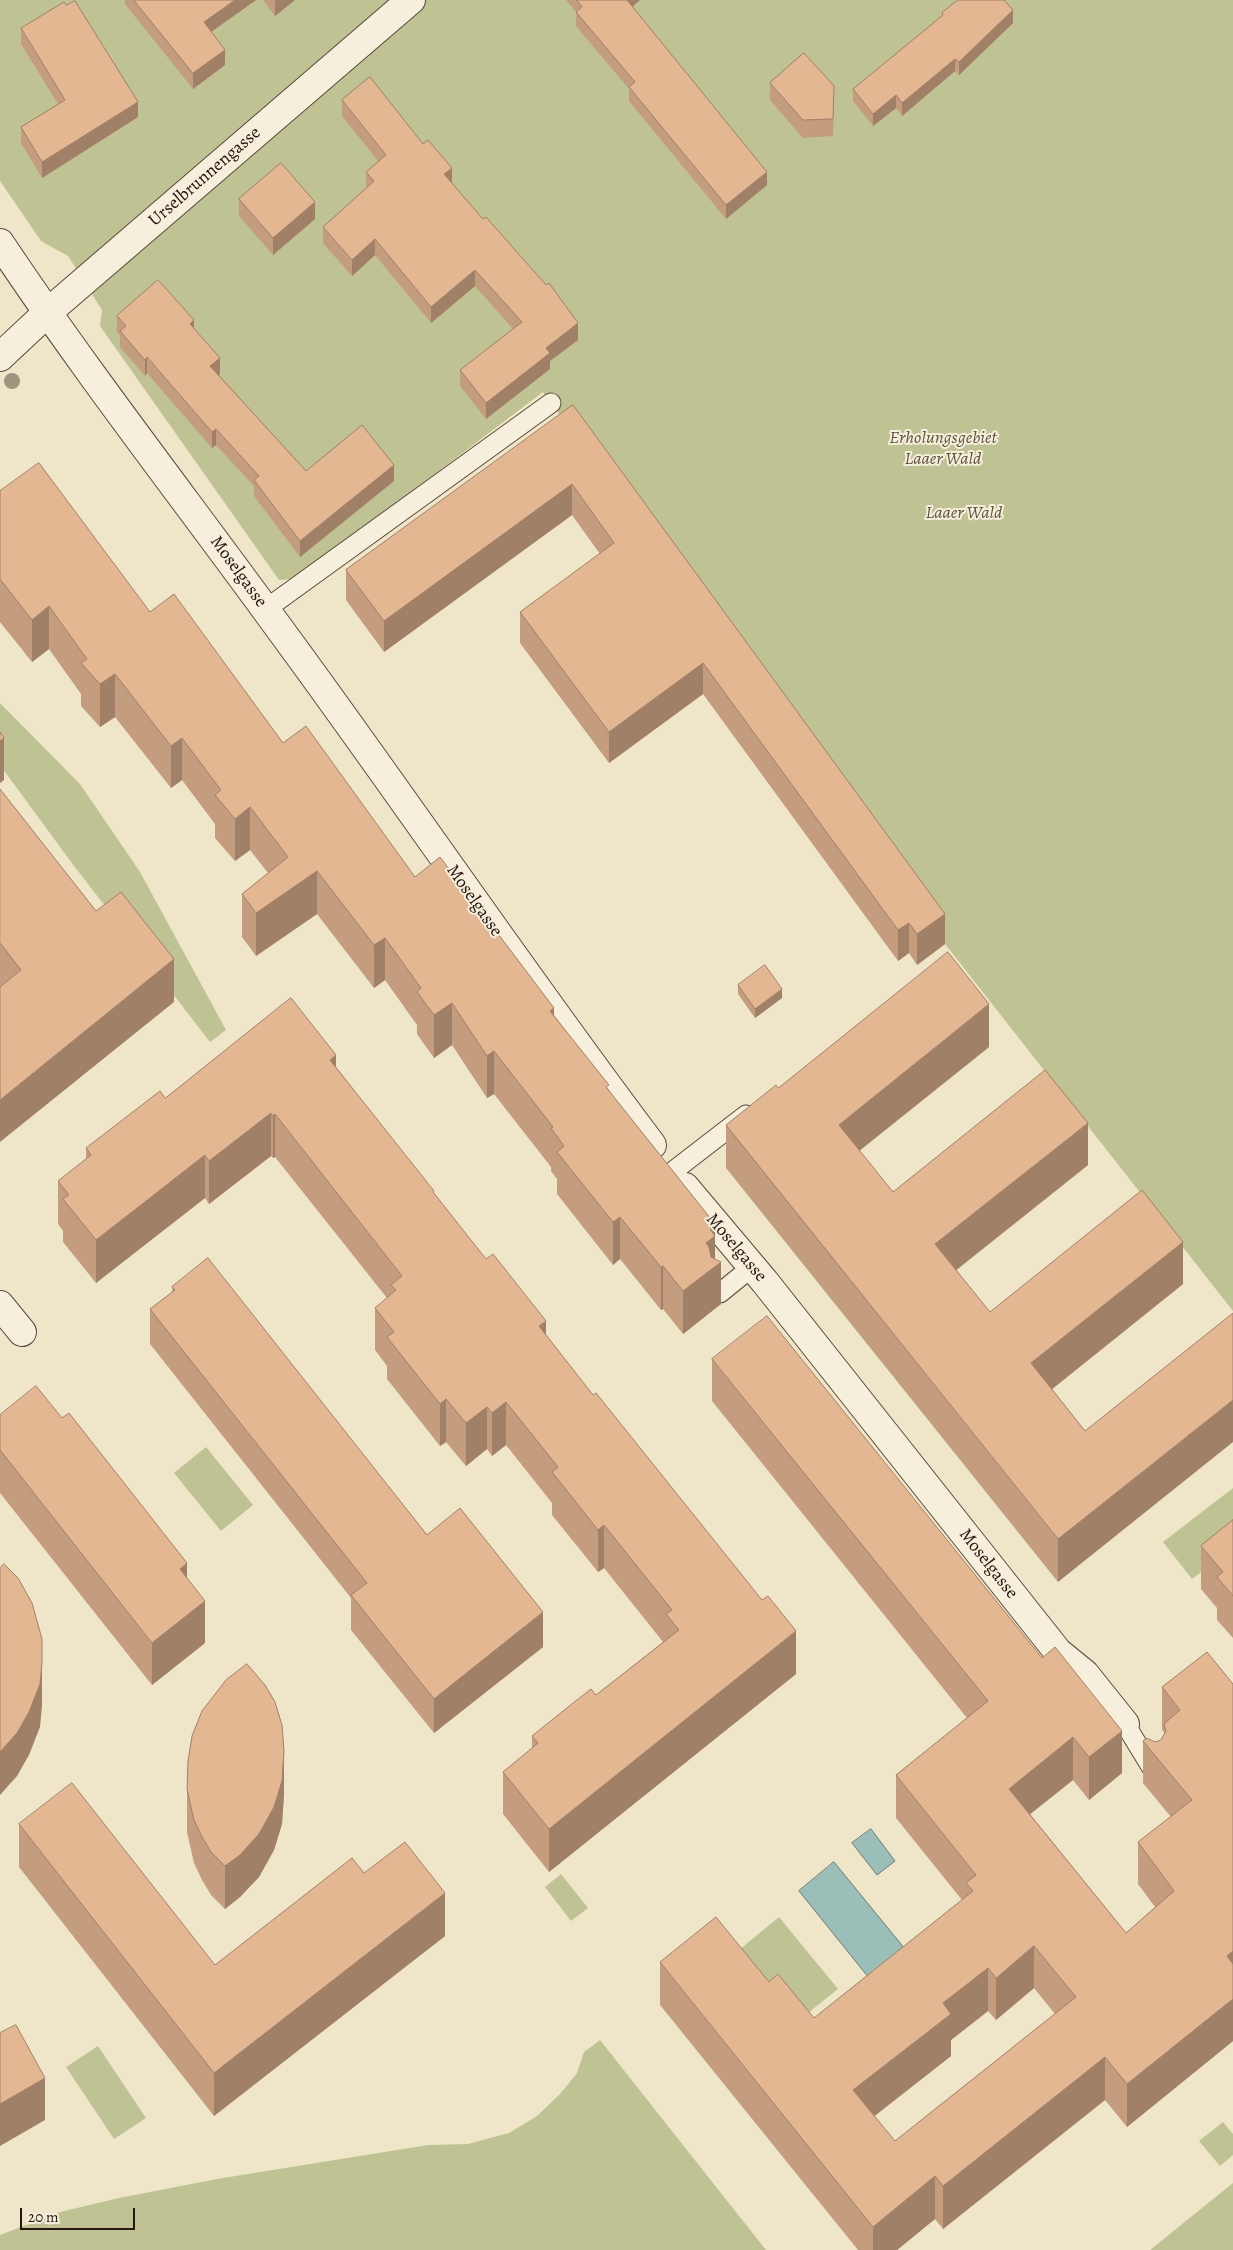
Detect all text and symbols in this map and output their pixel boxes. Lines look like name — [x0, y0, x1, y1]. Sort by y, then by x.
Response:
street label: Urselbrunnengasse — [144, 122, 266, 232]
park label: Erholungsgebiet Laaer Wald — [889, 428, 997, 470]
park label: Laaer Wald — [926, 503, 1002, 525]
street label: Moselgasse — [205, 532, 271, 612]
street label: Moselgasse — [441, 861, 507, 941]
street label: Moselgasse — [701, 1209, 771, 1287]
street label: Moselgasse — [954, 1525, 1022, 1603]
scale bar — [22, 2198, 138, 2230]
text: 20 m — [28, 2207, 59, 2227]

